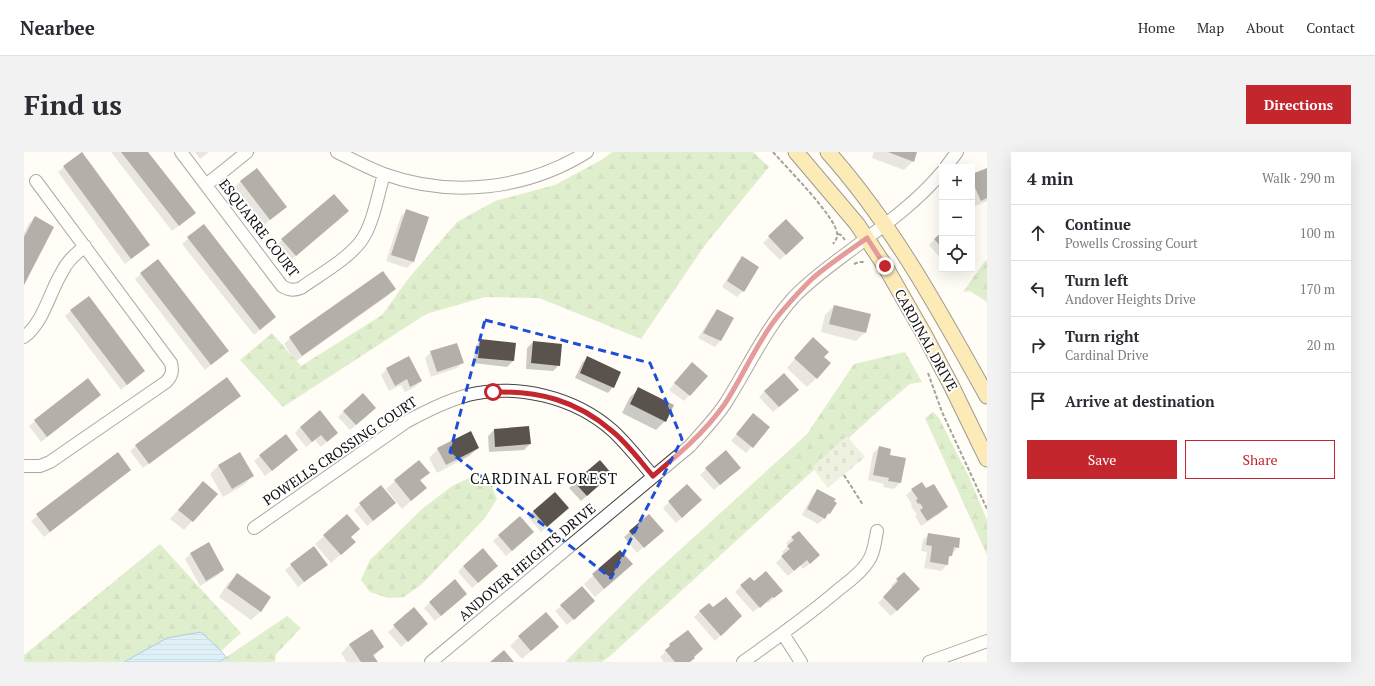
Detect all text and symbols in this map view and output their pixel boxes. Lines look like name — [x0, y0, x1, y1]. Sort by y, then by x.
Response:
text: Nearbee — [20, 15, 95, 40]
text: Home — [1138, 18, 1175, 37]
text: Map — [1197, 18, 1224, 37]
text: About — [1246, 18, 1284, 37]
text: Contact — [1306, 18, 1355, 37]
button: Directions — [1246, 85, 1351, 124]
text: Find us — [24, 86, 122, 123]
map controls — [939, 164, 975, 272]
button: + — [939, 164, 975, 200]
text: 4 min — [1027, 167, 1074, 190]
text: Walk · 290 m — [1262, 169, 1335, 187]
street label: ESQUARRE COURT — [215, 175, 304, 281]
button: − — [939, 200, 975, 236]
text: Continue — [1065, 214, 1131, 234]
icon: ahead — [1027, 222, 1049, 244]
text: 100 m — [1300, 224, 1335, 242]
text: Powells Crossing Court — [1065, 234, 1198, 252]
button: locate — [939, 236, 975, 272]
route end — [876, 257, 894, 275]
text: Turn left — [1065, 270, 1129, 290]
icon: left — [1027, 278, 1049, 300]
text: 170 m — [1300, 280, 1335, 298]
street label: CARDINAL DRIVE — [890, 285, 962, 394]
text: Andover Heights Drive — [1065, 290, 1196, 308]
text: Turn right — [1065, 326, 1140, 346]
icon: right — [1027, 334, 1049, 356]
text: 20 m — [1307, 336, 1335, 354]
text: Cardinal Drive — [1065, 346, 1148, 364]
route start — [484, 383, 502, 401]
icon: arrive — [1027, 390, 1049, 412]
text: Arrive at destination — [1065, 391, 1215, 411]
street label: POWELLS CROSSING COURT — [259, 392, 421, 509]
button: Save — [1027, 440, 1177, 479]
button: Share — [1185, 440, 1335, 479]
district label: CARDINAL FOREST — [470, 468, 618, 488]
street label: ANDOVER HEIGHTS DRIVE — [454, 499, 599, 625]

